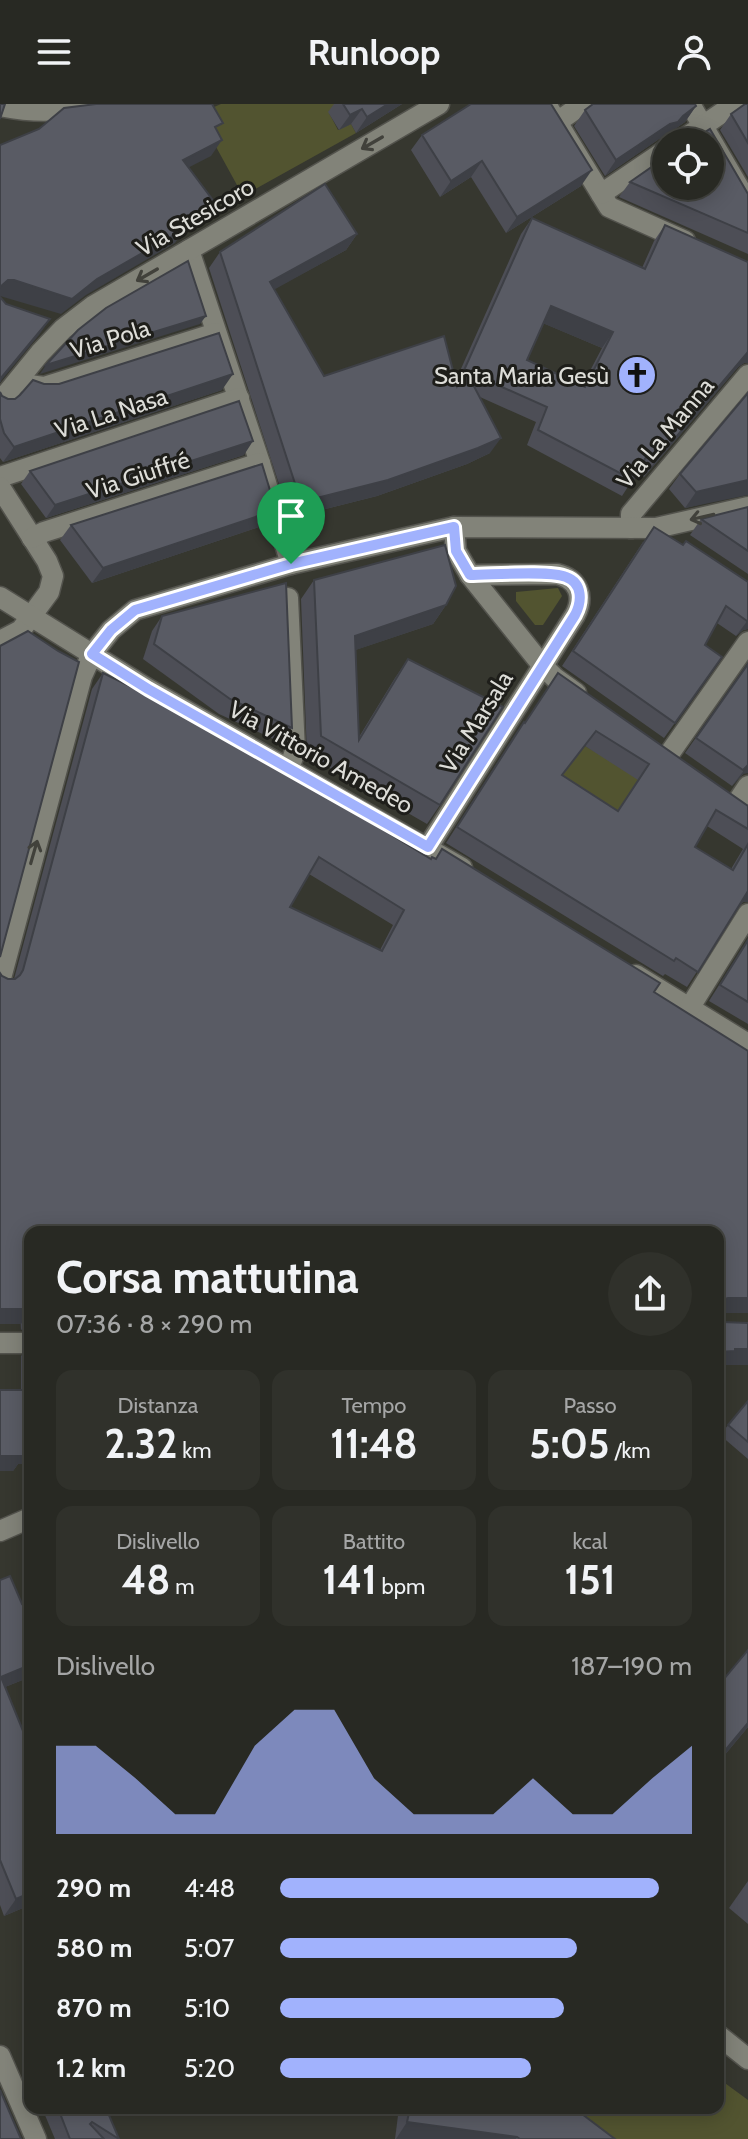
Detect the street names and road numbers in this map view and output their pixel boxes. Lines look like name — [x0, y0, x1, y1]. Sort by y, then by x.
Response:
street label: Via Stesicoro — [131, 172, 259, 262]
street label: Via Pola — [67, 313, 154, 365]
street label: Via La Manna — [610, 371, 720, 494]
street label: Via La Nasa — [51, 381, 171, 445]
street label: Via Giuffré — [83, 445, 193, 505]
street label: Via Marsala — [433, 665, 519, 778]
street label: Via Vittorio Amedeo — [224, 694, 418, 820]

